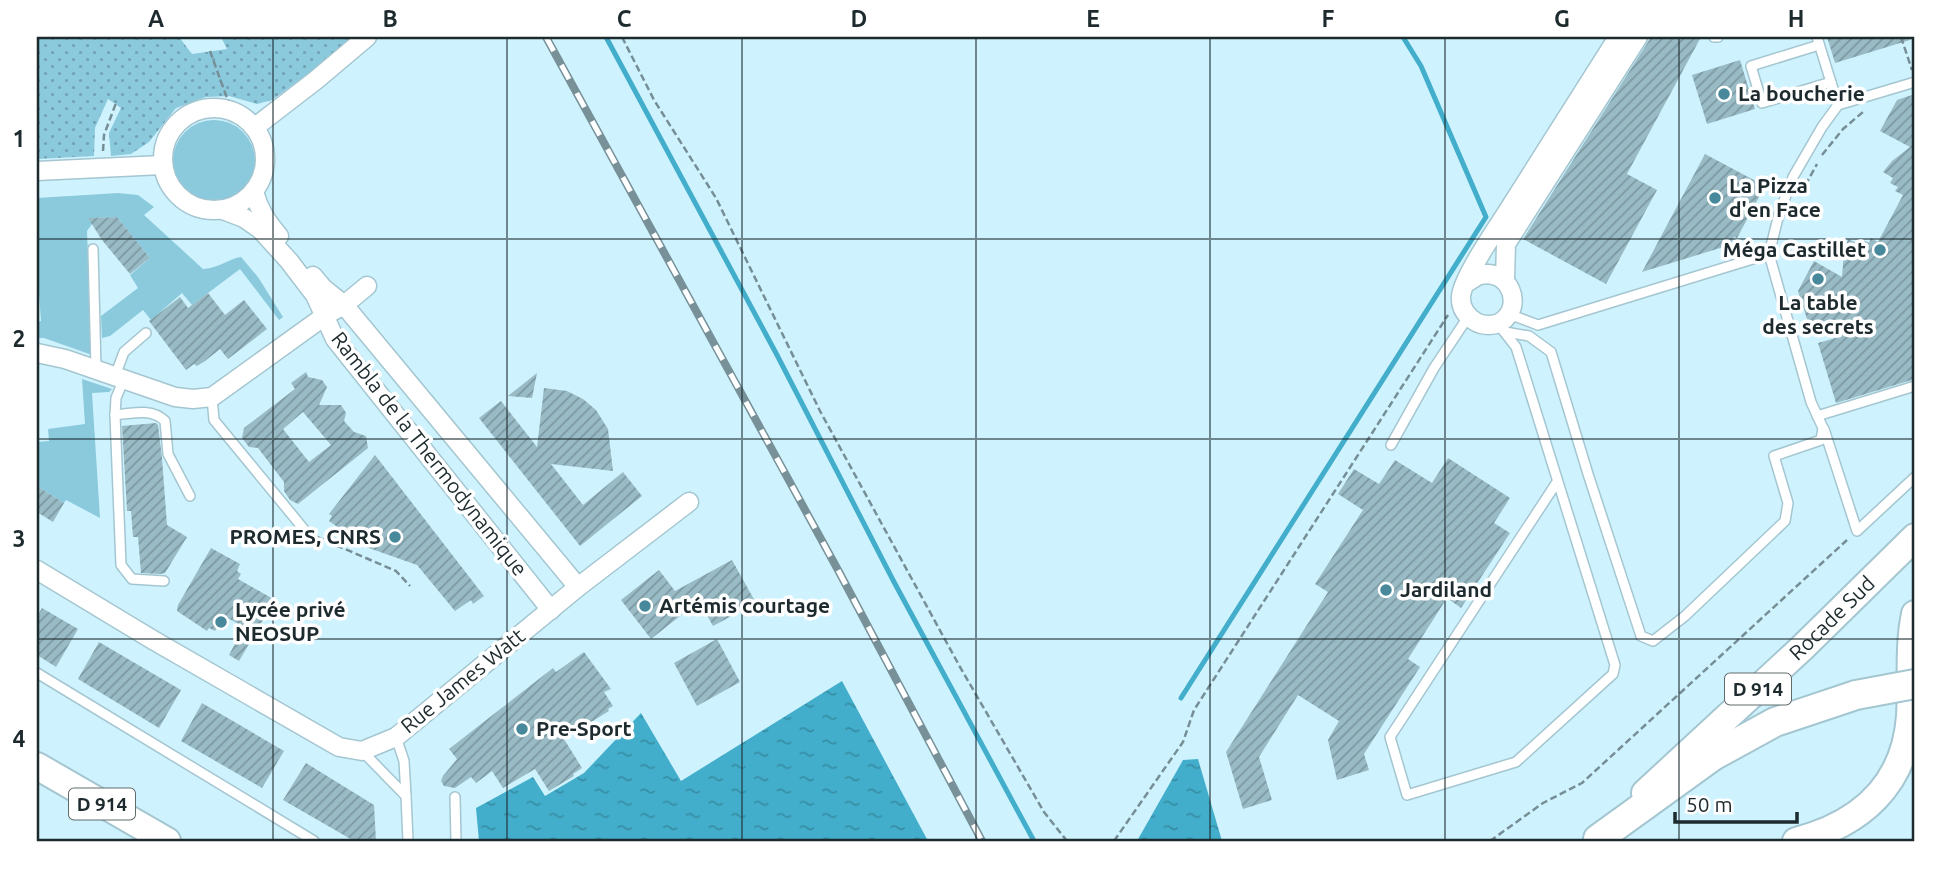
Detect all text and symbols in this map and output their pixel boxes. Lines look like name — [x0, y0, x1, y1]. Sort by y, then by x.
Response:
text: A — [148, 6, 164, 31]
text: B — [382, 6, 398, 31]
text: C — [617, 6, 632, 31]
text: D — [851, 6, 867, 31]
text: E — [1086, 6, 1100, 31]
text: F — [1322, 6, 1335, 31]
text: G — [1554, 6, 1570, 31]
text: H — [1788, 6, 1804, 31]
place label: La boucherie — [1738, 81, 1865, 105]
marker: La boucherie — [1716, 86, 1732, 102]
text: 1 — [13, 126, 25, 151]
place label: La Pizza d'en Face — [1729, 173, 1821, 221]
marker: La Pizza d'en Face — [1707, 190, 1723, 206]
place label: Méga Castillet — [1723, 237, 1866, 261]
marker: Méga Castillet — [1872, 242, 1888, 258]
marker: La table des secrets — [1810, 271, 1826, 287]
place label: La table des secrets — [1762, 290, 1874, 338]
text: 2 — [13, 326, 25, 351]
street label: Rambla de la Thermodynamique — [327, 327, 533, 580]
place label: PROMES, CNRS — [229, 524, 381, 548]
text: 3 — [13, 526, 25, 551]
marker: PROMES, CNRS — [387, 529, 403, 545]
street label: Rocade Sud — [1784, 571, 1879, 665]
place label: Jardiland — [1400, 577, 1492, 601]
marker: Jardiland — [1378, 582, 1394, 598]
place label: Artémis courtage — [659, 593, 830, 617]
place label: Lycée privé NEOSUP — [235, 597, 346, 645]
marker: Artémis courtage — [637, 598, 653, 614]
marker: Lycée privé NEOSUP — [213, 614, 229, 630]
street label: Rue James Watt — [396, 623, 529, 738]
road number: D 914 — [1725, 674, 1791, 704]
place label: Pre-Sport — [536, 716, 632, 740]
marker: Pre-Sport — [514, 721, 530, 737]
text: 4 — [13, 726, 26, 751]
scale bar — [1675, 780, 1798, 824]
road number: D 914 — [69, 789, 135, 820]
text: 50 m — [1686, 792, 1733, 816]

